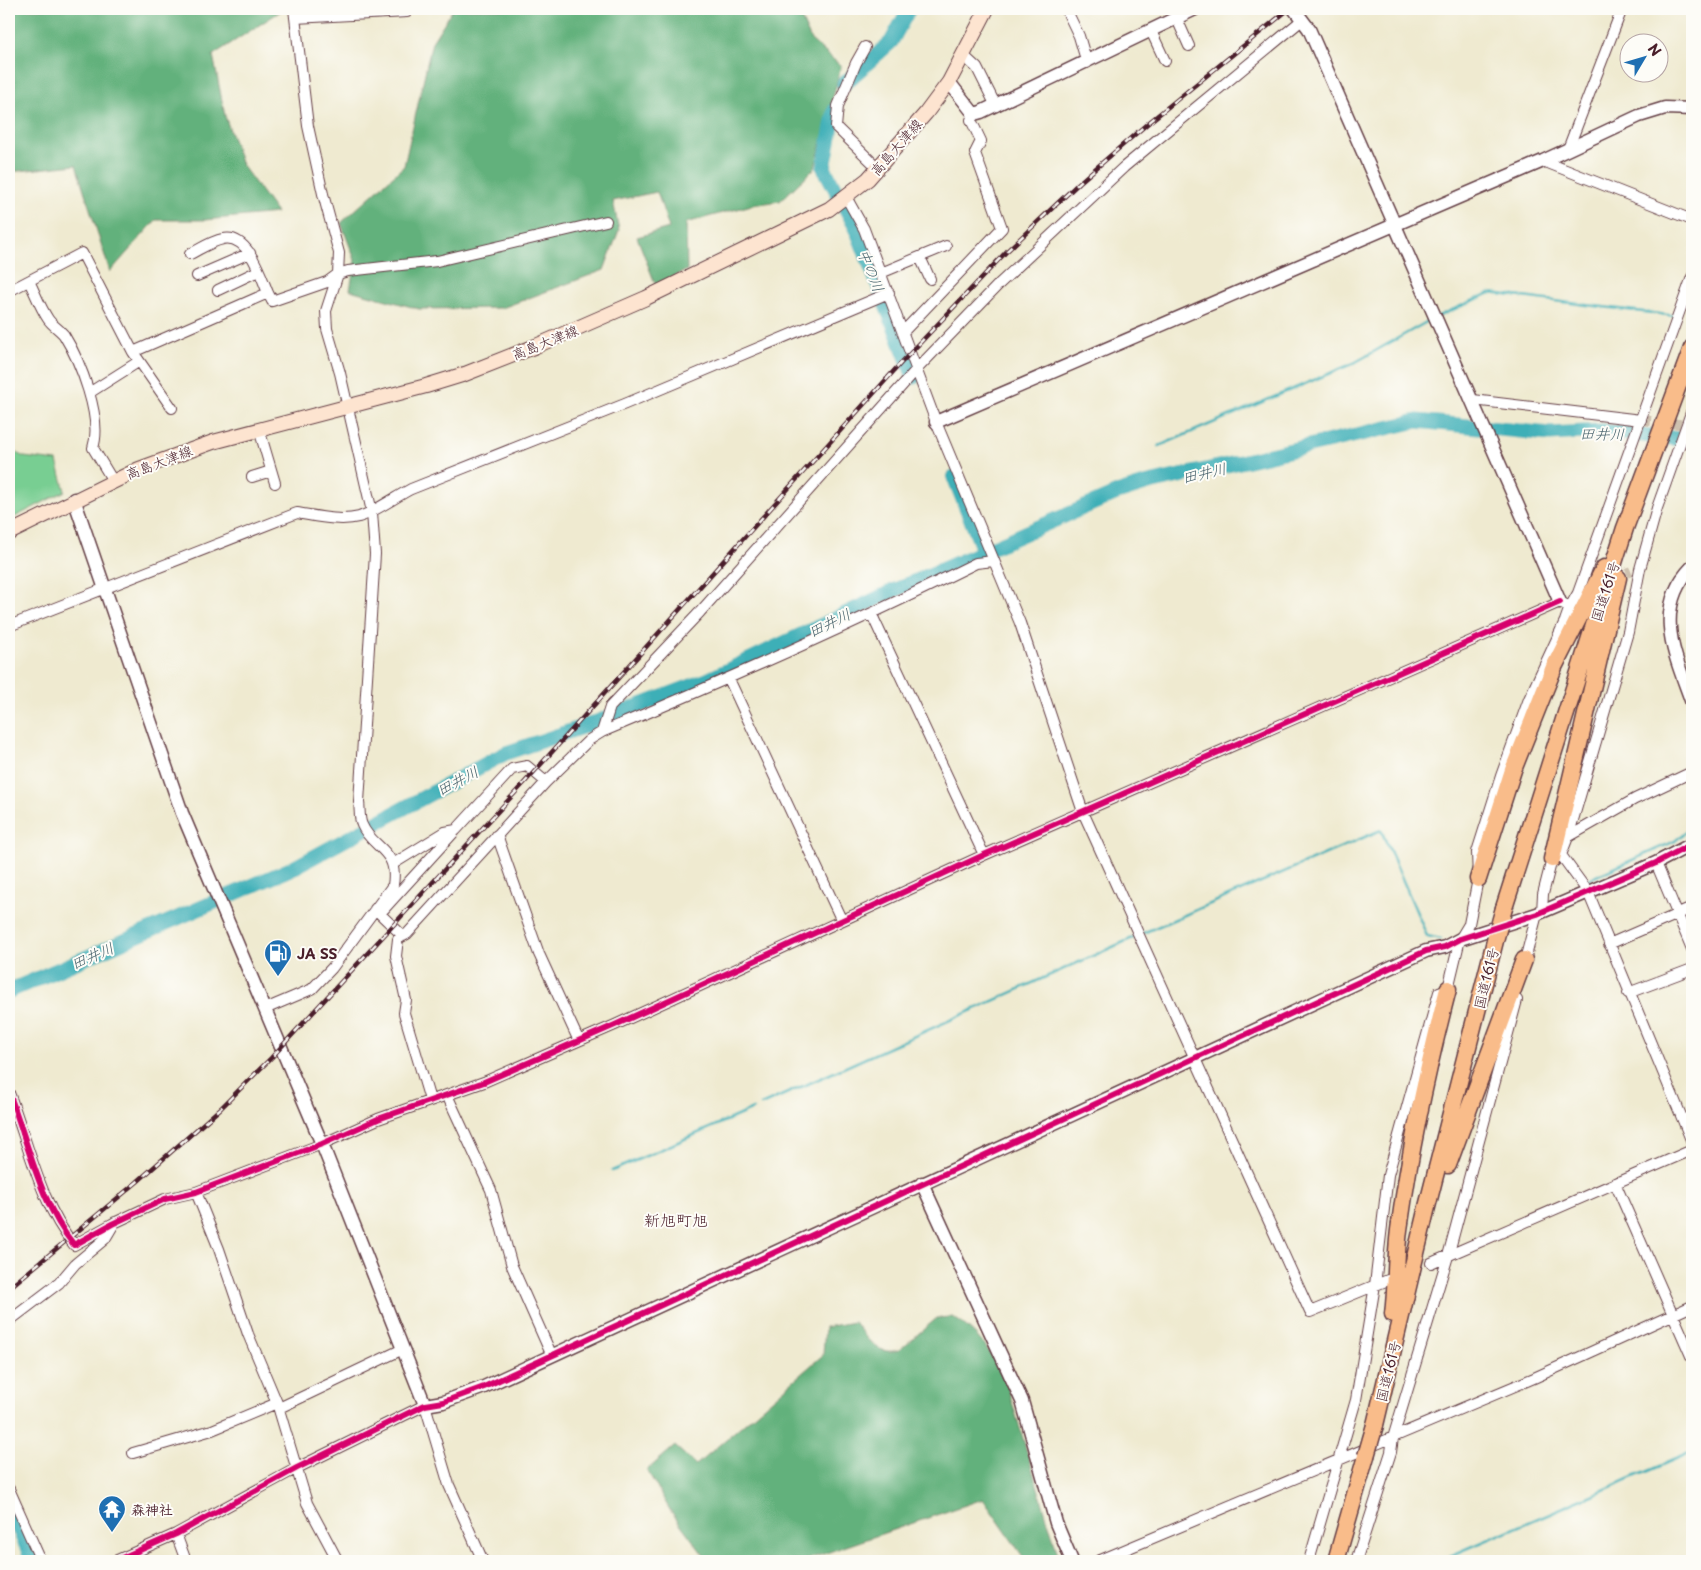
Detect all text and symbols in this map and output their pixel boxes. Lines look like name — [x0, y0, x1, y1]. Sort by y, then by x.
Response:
north arrow — [1618, 32, 1668, 82]
text: N — [1643, 39, 1666, 61]
street label: 高島大津線 — [865, 114, 927, 180]
water label: 中の川 — [853, 245, 891, 295]
street label: 高島大津線 — [509, 319, 581, 365]
water label: 田井川 — [1579, 421, 1625, 445]
street label: 高島大津線 — [123, 440, 195, 484]
water label: 田井川 — [1179, 456, 1229, 488]
street label: 国道161号 — [1585, 558, 1625, 624]
water label: 田井川 — [804, 602, 854, 642]
water label: 田井川 — [432, 759, 482, 801]
water label: 田井川 — [67, 935, 117, 975]
fuel station icon: JA SS — [263, 938, 293, 977]
place label: JA SS — [297, 943, 338, 964]
street label: 国道161号 — [1468, 945, 1504, 1011]
district label: 新旭町旭 — [644, 1207, 708, 1231]
street label: 国道161号 — [1370, 1338, 1406, 1404]
temple icon: 森神社 — [97, 1494, 127, 1533]
place label: 森神社 — [131, 1499, 173, 1520]

